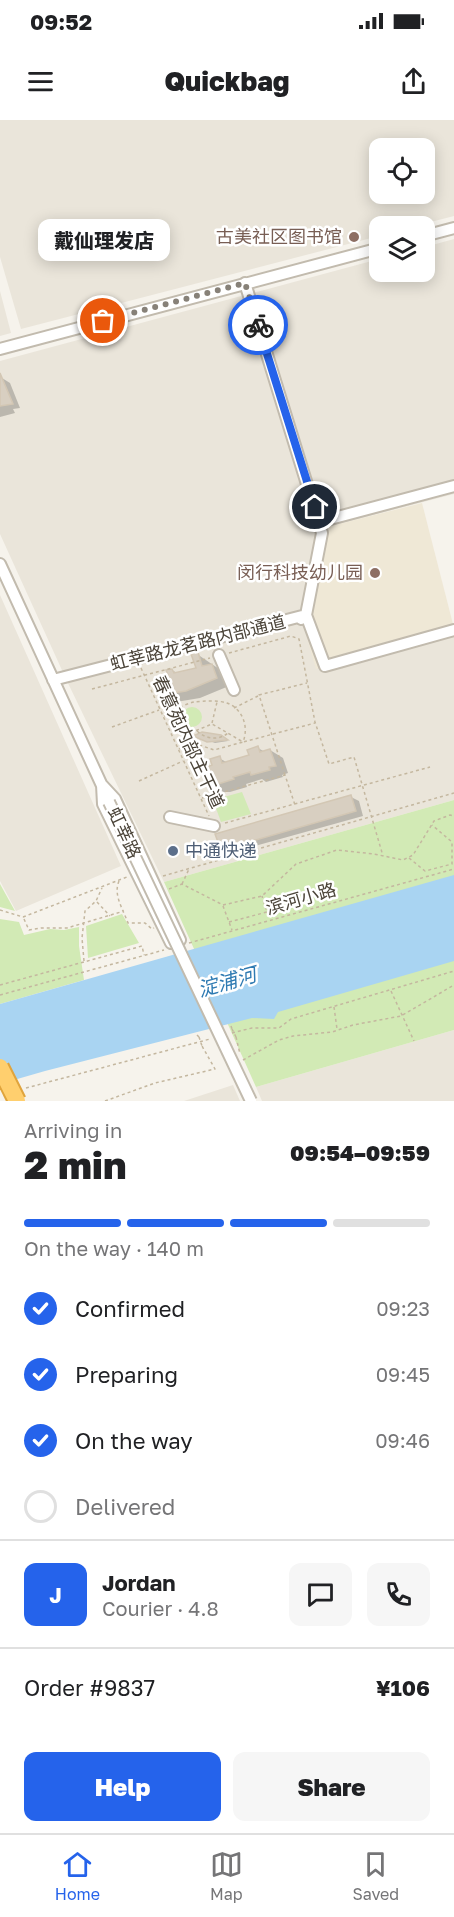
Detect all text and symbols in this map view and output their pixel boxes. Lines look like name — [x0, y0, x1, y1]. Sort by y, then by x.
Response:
text: 09:52 — [30, 8, 92, 35]
icon: menu — [24, 65, 57, 98]
text: Quickbag — [164, 65, 290, 97]
icon: share — [397, 65, 430, 98]
map controls — [369, 138, 435, 282]
button: locate — [369, 138, 435, 204]
button: layers — [369, 216, 435, 282]
callout: 戴仙理发店 — [37, 219, 169, 261]
place label: 古美社区图书馆 — [216, 225, 342, 247]
text: 戴仙理发店 — [54, 228, 154, 252]
marker: 古美社区图书馆 — [347, 230, 361, 244]
pin — [77, 295, 128, 346]
courier — [228, 295, 288, 355]
icon: bag — [86, 304, 119, 337]
icon: bike — [242, 309, 275, 342]
pin — [289, 481, 340, 532]
icon: home — [298, 490, 331, 523]
place label: 闵行科技幼儿园 — [237, 561, 363, 583]
marker: 闵行科技幼儿园 — [368, 566, 382, 580]
street label: 虹莘路龙茗路内部通道 — [108, 610, 288, 674]
street label: 春意苑内部主干道 — [149, 672, 229, 811]
street label: 虹莘路 — [104, 803, 146, 862]
place label: 中通快递 — [185, 839, 257, 861]
marker: 中通快递 — [166, 844, 180, 858]
street label: 滨河小路 — [263, 878, 338, 919]
water label: 淀浦河 — [195, 960, 263, 1001]
text: Arriving in — [24, 1118, 122, 1142]
text: 09:54–09:59 — [290, 1139, 430, 1166]
text: 2 min — [24, 1141, 127, 1188]
text: On the way · 140 m — [24, 1236, 204, 1260]
icon: check — [24, 1292, 57, 1325]
text: Confirmed — [75, 1295, 185, 1322]
text: 09:23 — [376, 1296, 430, 1320]
icon: check — [24, 1358, 57, 1391]
text: Preparing — [75, 1361, 178, 1388]
text: 09:45 — [376, 1362, 430, 1386]
icon: check — [24, 1424, 57, 1457]
text: On the way — [75, 1427, 193, 1454]
text: 09:46 — [375, 1428, 430, 1452]
text: Delivered — [75, 1493, 175, 1520]
button: chat — [289, 1563, 352, 1626]
button: phone — [367, 1563, 430, 1626]
text: Jordan — [102, 1569, 176, 1596]
text: J — [49, 1581, 62, 1608]
text: Courier · 4.8 — [102, 1596, 219, 1620]
text: Order #9837 — [24, 1674, 155, 1701]
text: ¥106 — [376, 1674, 430, 1701]
button: Help — [24, 1752, 221, 1821]
button: Share — [233, 1752, 430, 1821]
tab: Home — [55, 1848, 100, 1904]
tab: Map — [210, 1848, 243, 1904]
tab: Saved — [352, 1848, 399, 1904]

